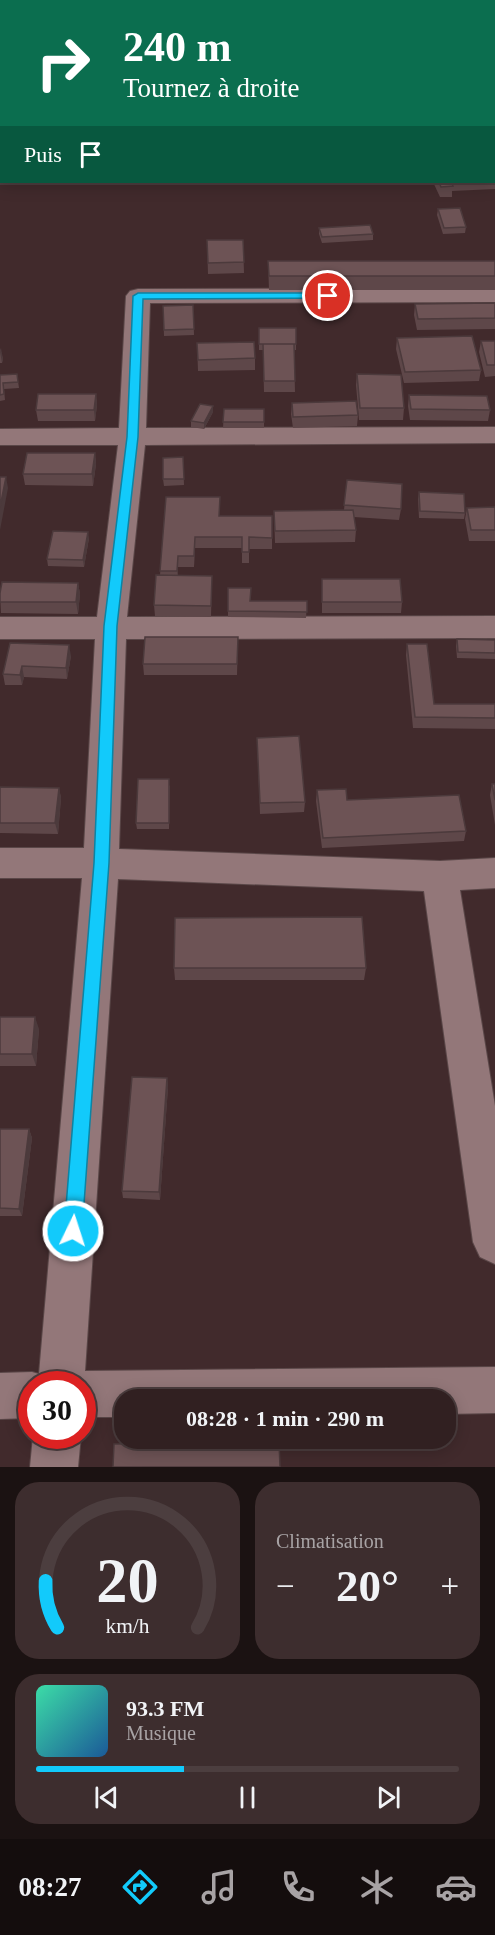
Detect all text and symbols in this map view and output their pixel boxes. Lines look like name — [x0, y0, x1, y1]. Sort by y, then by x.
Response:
icon: right — [24, 24, 102, 102]
text: 240 m — [123, 24, 232, 70]
text: Tournez à droite — [123, 73, 300, 103]
icon: arrive — [74, 138, 107, 171]
text: Puis — [24, 142, 62, 167]
pin — [302, 270, 353, 321]
icon: arrive — [311, 279, 344, 312]
position arrow — [41, 1199, 105, 1263]
speed limit sign: 30 — [18, 1371, 96, 1449]
text: 08:28 · 1 min · 290 m — [186, 1406, 384, 1431]
text: Climatisation — [276, 1530, 384, 1552]
text: 20 — [96, 1546, 159, 1615]
text: 20° — [336, 1561, 399, 1611]
text: − — [276, 1568, 295, 1604]
text: + — [440, 1568, 459, 1604]
text: km/h — [105, 1614, 150, 1638]
text: 93.3 FM — [126, 1696, 204, 1721]
text: Musique — [126, 1722, 196, 1744]
icon: previous — [90, 1781, 123, 1814]
icon: pause — [231, 1781, 264, 1814]
icon: next — [372, 1781, 405, 1814]
icon: directions — [119, 1866, 161, 1908]
icon: music — [198, 1866, 240, 1908]
icon: phone — [277, 1866, 319, 1908]
icon: climate — [356, 1866, 398, 1908]
icon: car — [435, 1866, 477, 1908]
text: 08:27 — [19, 1872, 82, 1902]

